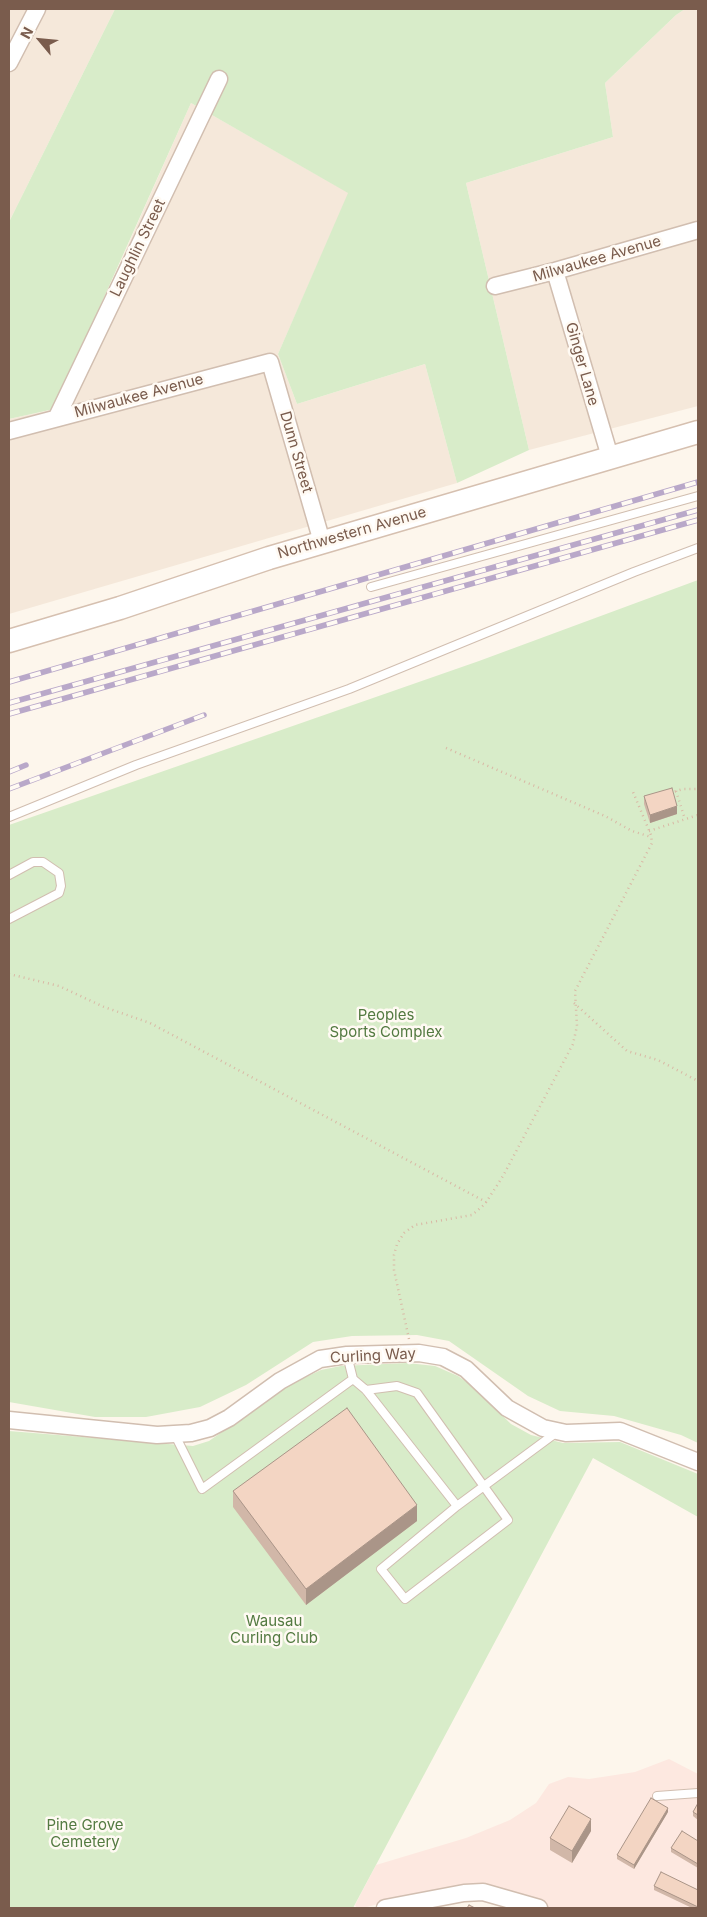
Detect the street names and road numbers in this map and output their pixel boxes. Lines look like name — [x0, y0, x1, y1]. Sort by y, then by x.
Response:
street label: Laughlin Street — [107, 196, 169, 300]
street label: Milwaukee Avenue — [531, 232, 663, 286]
street label: Ginger Lane — [561, 320, 603, 408]
street label: Milwaukee Avenue — [73, 370, 205, 422]
street label: Dunn Street — [276, 409, 316, 495]
street label: Northwestern Avenue — [276, 503, 428, 563]
street label: Curling Way — [330, 1345, 416, 1367]

